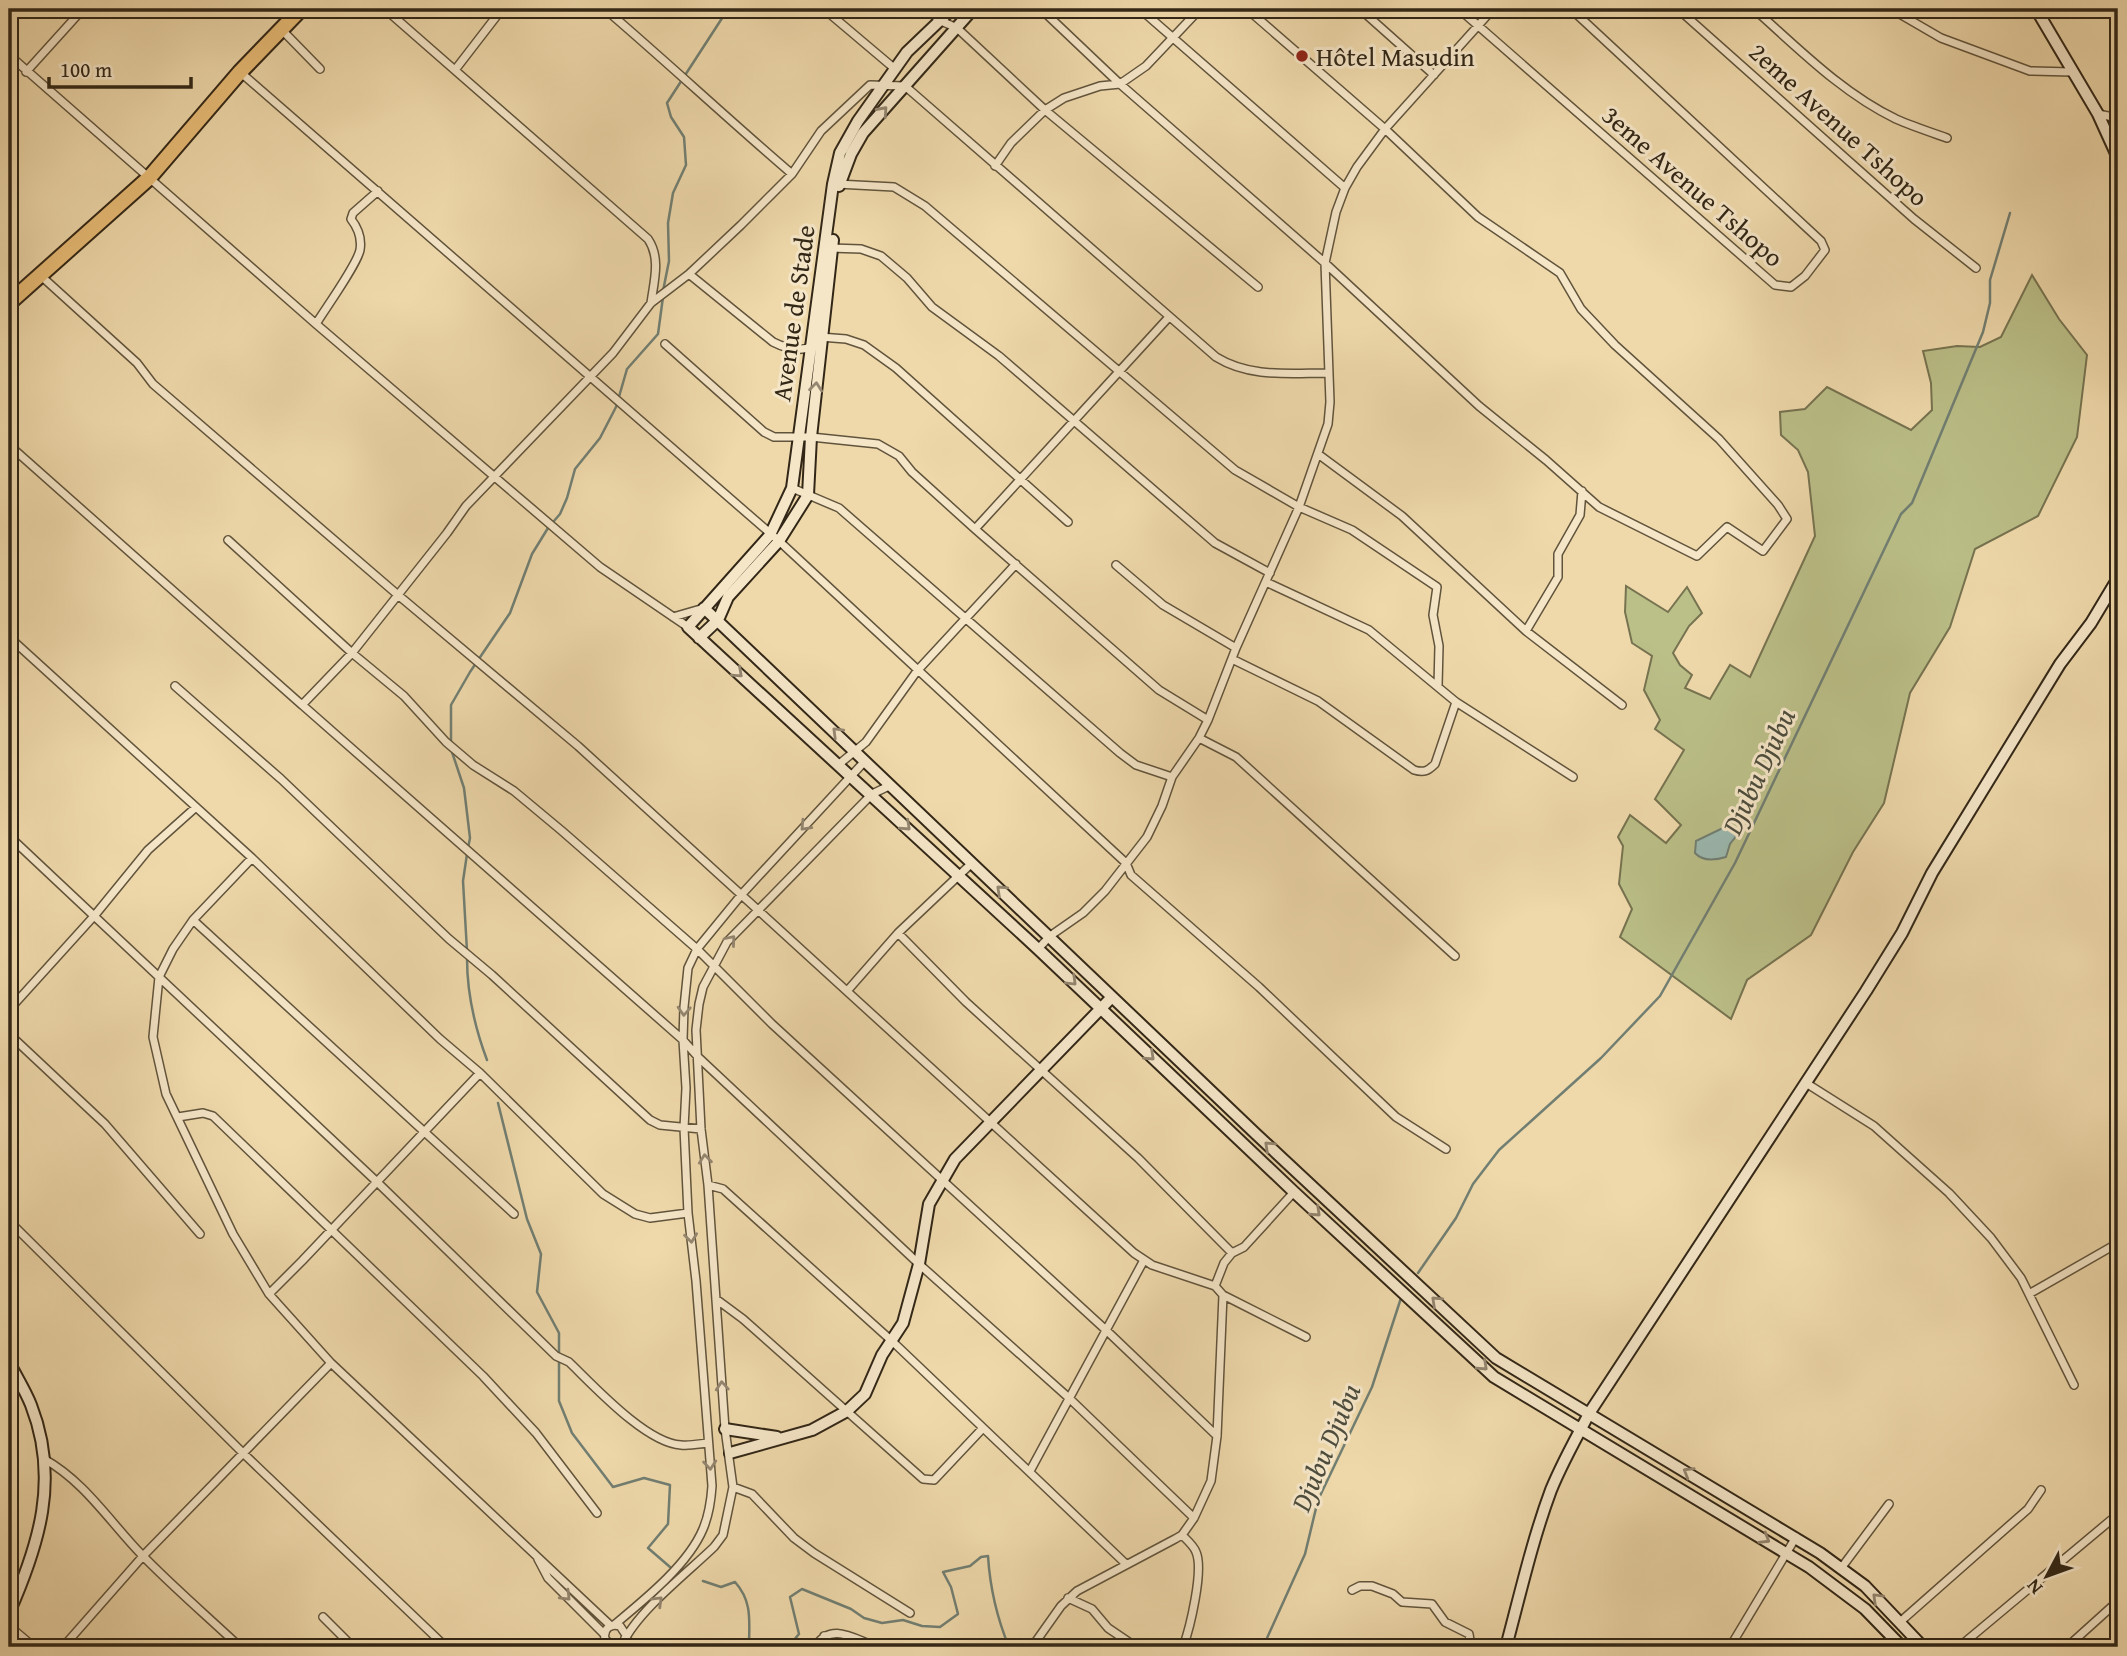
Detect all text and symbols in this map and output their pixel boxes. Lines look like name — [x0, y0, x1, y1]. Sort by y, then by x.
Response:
street label: 2eme Avenue Tshopo — [1741, 33, 1937, 215]
place label: Hôtel Masudin — [1316, 37, 1475, 76]
scale bar — [49, 46, 191, 90]
marker: Hôtel Masudin — [1294, 48, 1310, 64]
text: 100 m — [60, 54, 112, 85]
street label: 3eme Avenue Tshopo — [1594, 96, 1792, 276]
one-way arrow — [875, 106, 887, 119]
street label: Avenue de Stade — [761, 222, 825, 404]
one-way arrow — [808, 381, 823, 392]
one-way arrow — [730, 665, 743, 677]
water label: Djubu Djubu — [1710, 701, 1805, 842]
one-way arrow — [832, 728, 845, 741]
one-way arrow — [800, 818, 813, 831]
one-way arrow — [898, 818, 911, 831]
one-way arrow — [996, 885, 1009, 898]
one-way arrow — [722, 935, 735, 947]
one-way arrow — [1064, 973, 1077, 986]
one-way arrow — [677, 1006, 692, 1017]
one-way arrow — [1142, 1047, 1155, 1060]
one-way arrow — [1264, 1142, 1277, 1155]
one-way arrow — [697, 1153, 712, 1165]
one-way arrow — [1308, 1204, 1321, 1216]
one-way arrow — [684, 1232, 699, 1244]
one-way arrow — [1431, 1297, 1444, 1310]
one-way arrow — [1475, 1358, 1488, 1371]
water label: Djubu Djubu — [1279, 1377, 1370, 1518]
one-way arrow — [715, 1380, 730, 1391]
one-way arrow — [702, 1460, 717, 1471]
one-way arrow — [1682, 1467, 1695, 1480]
one-way arrow — [1758, 1531, 1771, 1544]
north arrow — [2011, 1540, 2082, 1610]
text: N — [2019, 1573, 2049, 1601]
one-way arrow — [558, 1587, 571, 1600]
one-way arrow — [1872, 1593, 1885, 1606]
one-way arrow — [649, 1597, 662, 1610]

